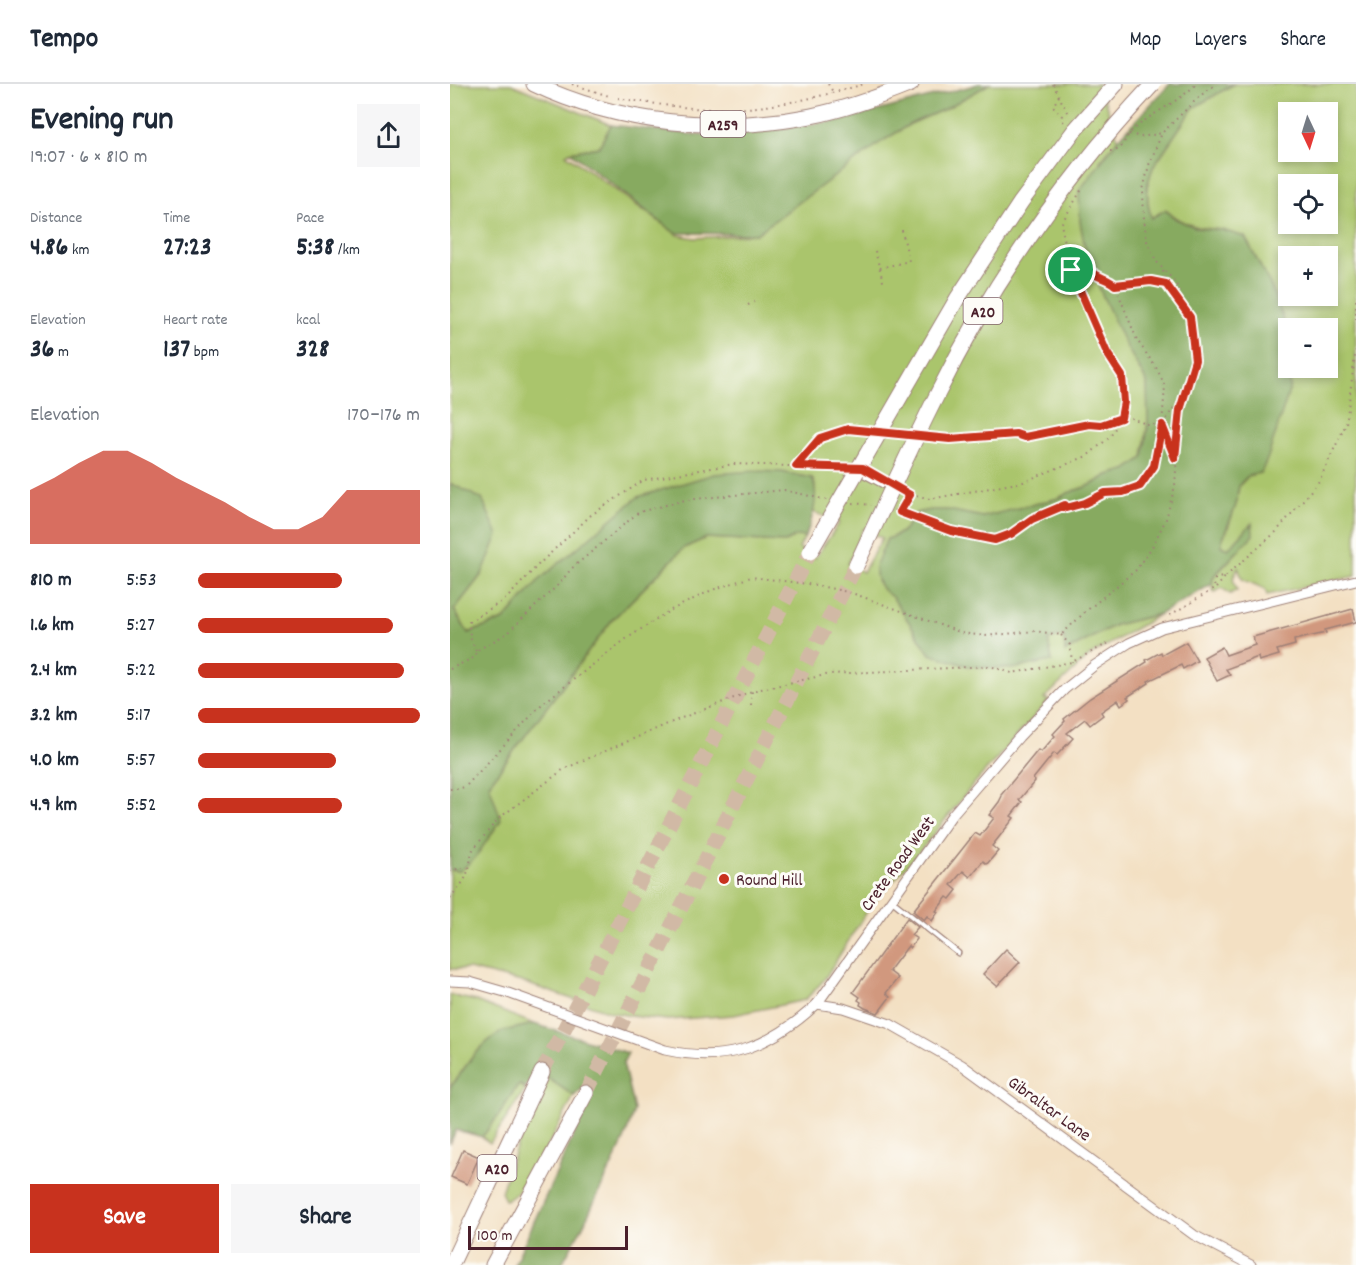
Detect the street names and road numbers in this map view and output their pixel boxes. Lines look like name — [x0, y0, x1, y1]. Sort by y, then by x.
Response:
road number: A259 — [700, 111, 746, 137]
road number: A20 — [964, 298, 1002, 324]
street label: Crete Road West — [856, 811, 942, 917]
street label: Gibraltar Lane — [1002, 1071, 1095, 1149]
road number: A20 — [478, 1155, 516, 1181]

